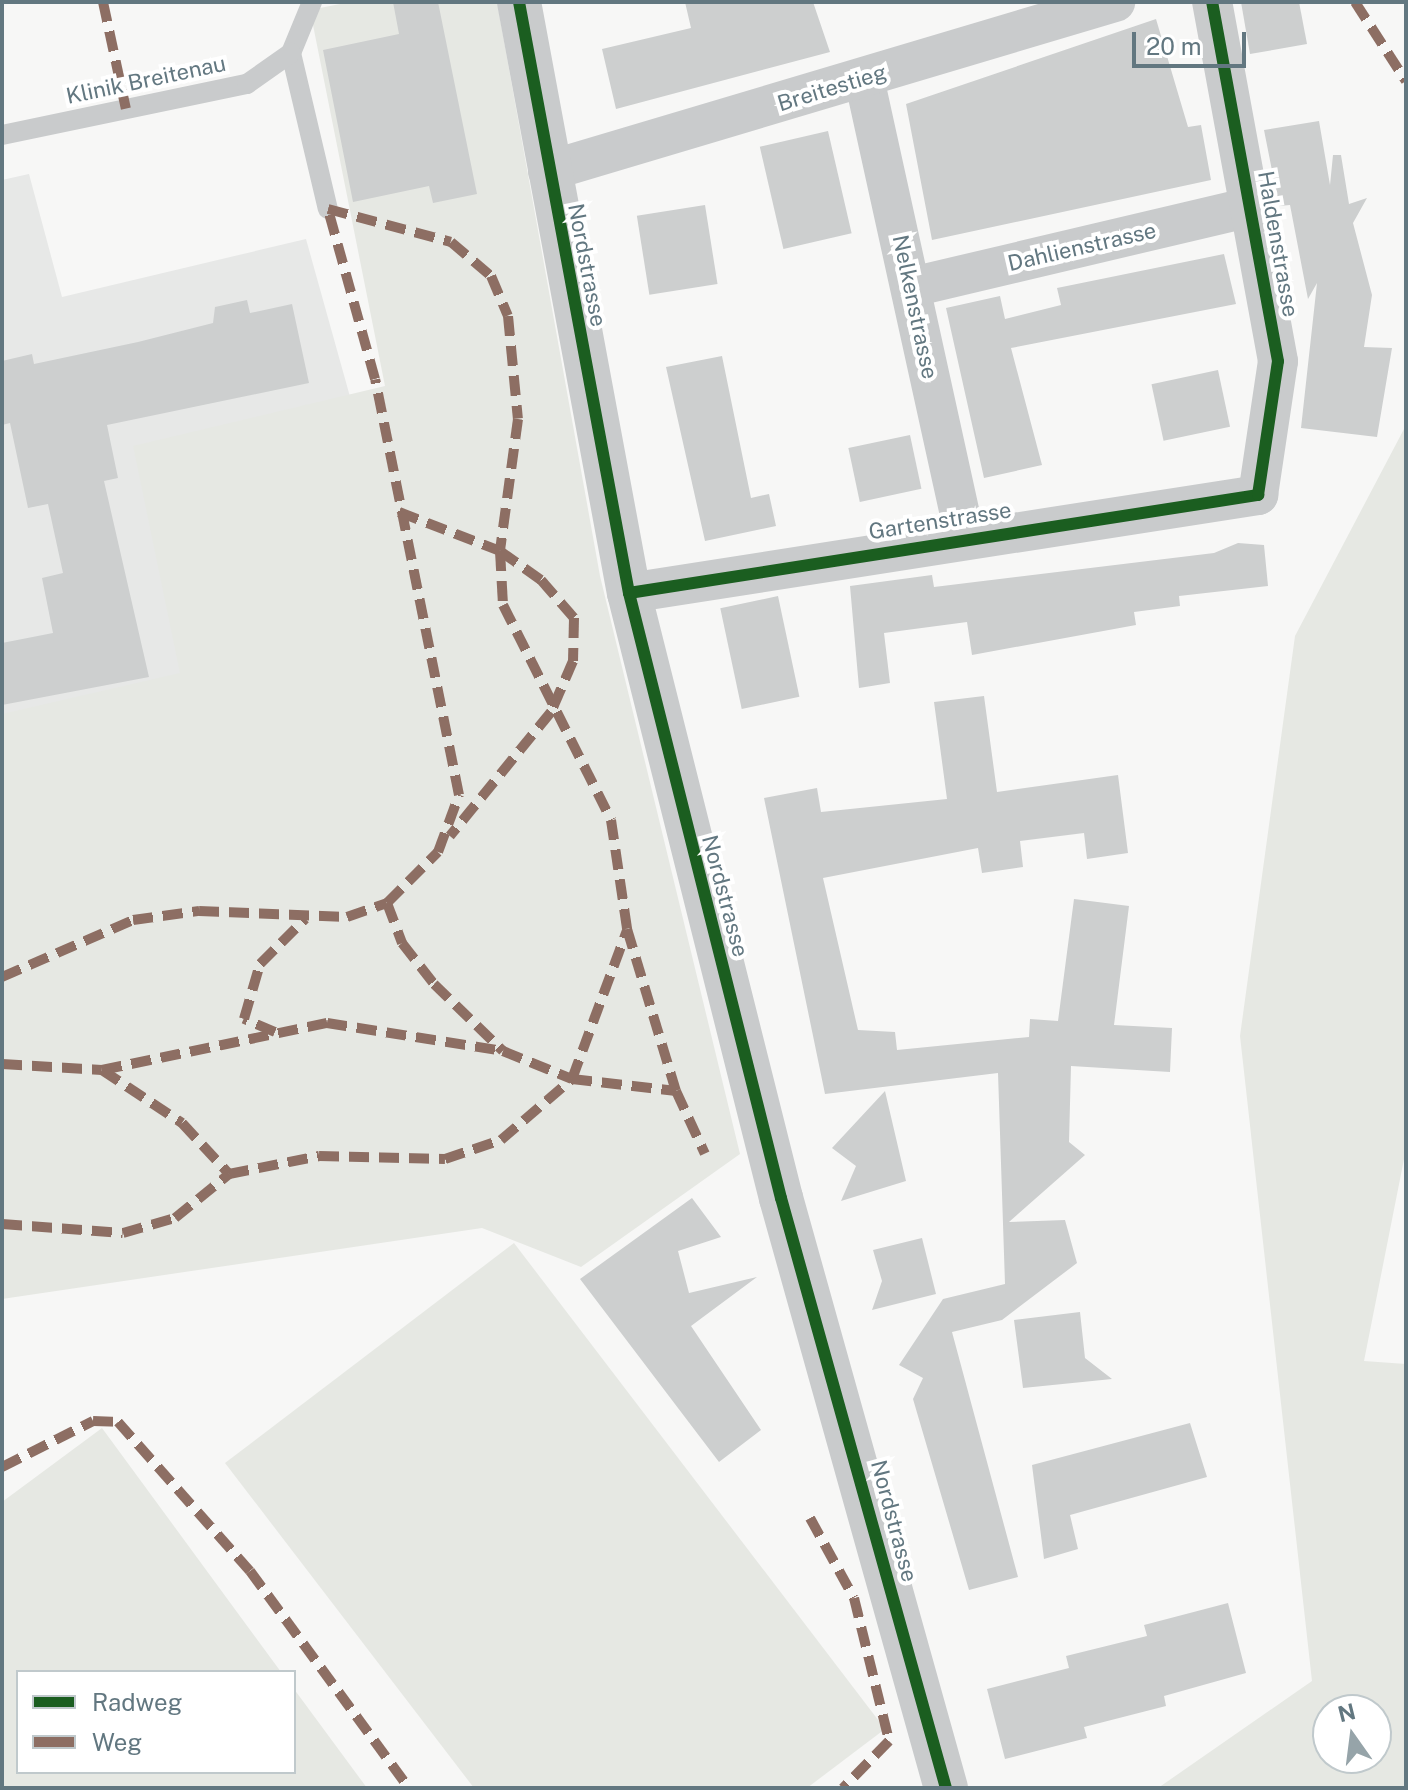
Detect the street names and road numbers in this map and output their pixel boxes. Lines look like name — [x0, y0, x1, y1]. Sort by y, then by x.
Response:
street label: Klinik Breitenau — [64, 50, 228, 110]
street label: Breitestieg — [774, 59, 890, 117]
street label: Haldenstrasse — [1252, 169, 1304, 319]
street label: Nordstrasse — [562, 201, 612, 329]
street label: Dahlienstrasse — [1005, 217, 1159, 277]
street label: Nelkenstrasse — [887, 232, 943, 382]
street label: Gartenstrasse — [867, 497, 1013, 545]
street label: Nordstrasse — [696, 832, 754, 960]
street label: Nordstrasse — [865, 1457, 923, 1585]

